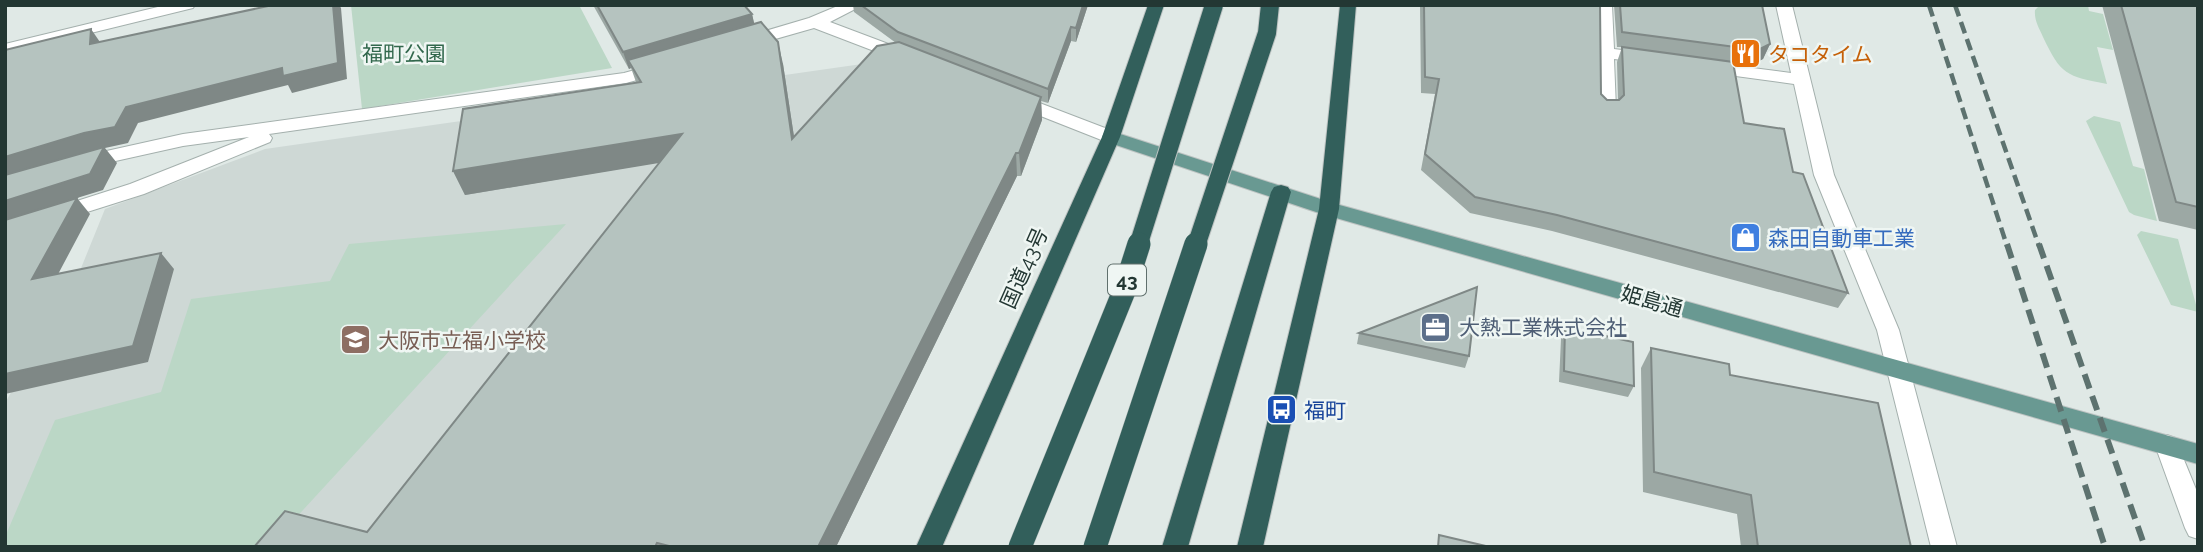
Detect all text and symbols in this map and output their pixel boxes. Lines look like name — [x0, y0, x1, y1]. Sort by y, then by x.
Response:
restaurant icon: タコタイム — [1728, 37, 1762, 71]
park label: 福町公園 — [362, 41, 446, 66]
place label: タコタイム — [1768, 42, 1873, 67]
shop icon: 森田自動車工業 — [1728, 221, 1762, 255]
street label: 国道43号 — [995, 224, 1053, 312]
place label: 森田自動車工業 — [1768, 226, 1915, 251]
road number: 43 — [1108, 264, 1146, 296]
street label: 姫島通 — [1618, 280, 1686, 322]
office icon: 大熱工業株式会社 — [1419, 310, 1453, 344]
place label: 大熱工業株式会社 — [1459, 315, 1627, 340]
school or university icon: 大阪市立福小学校 — [338, 323, 372, 357]
place label: 大阪市立福小学校 — [378, 328, 546, 353]
bus stop icon: 福町 — [1264, 393, 1298, 427]
place label: 福町 — [1304, 398, 1346, 423]

